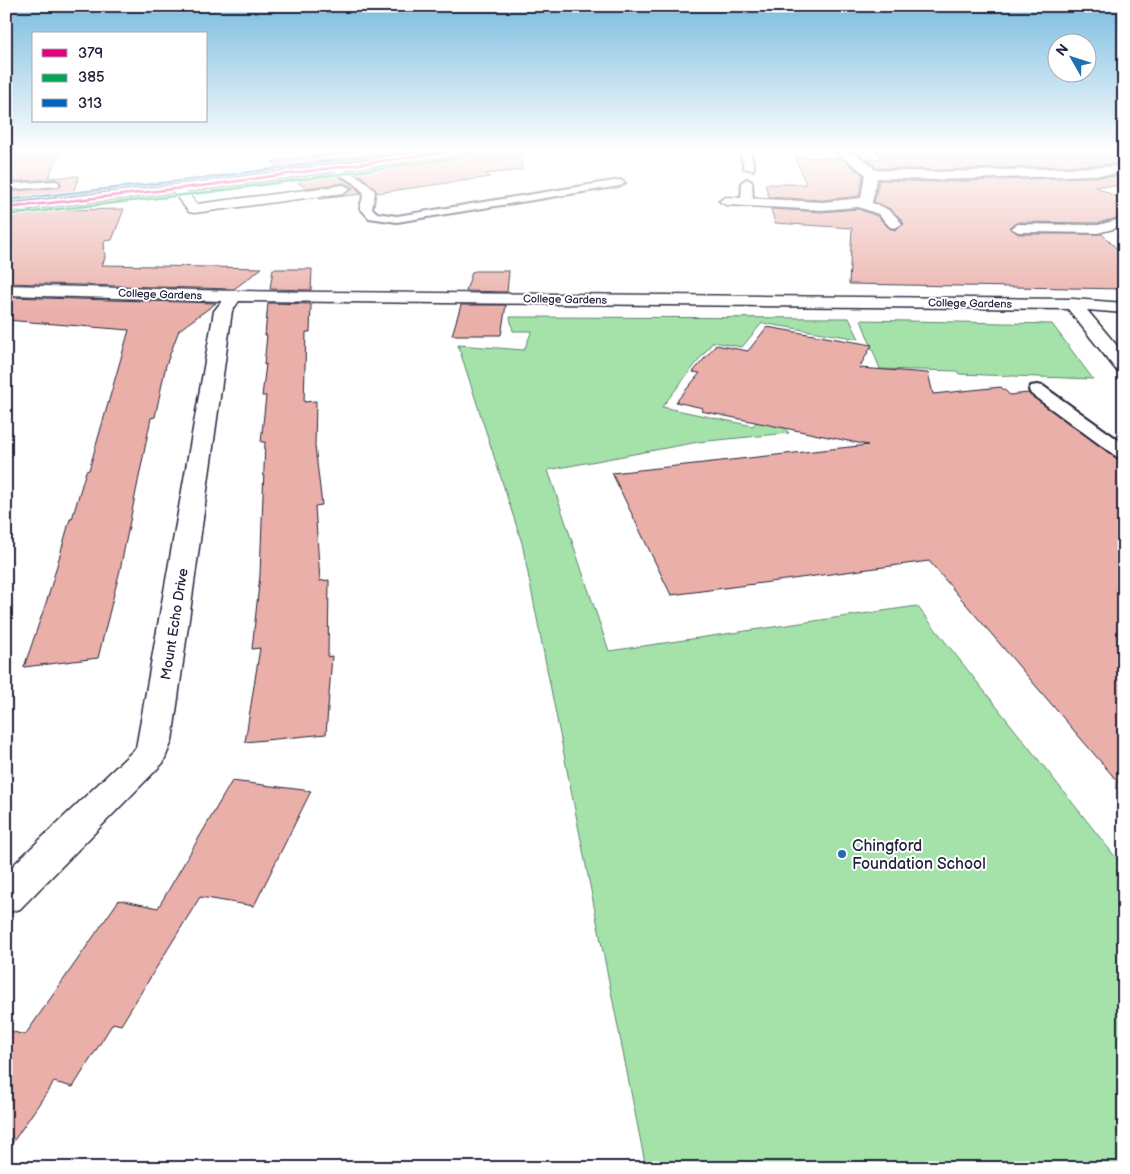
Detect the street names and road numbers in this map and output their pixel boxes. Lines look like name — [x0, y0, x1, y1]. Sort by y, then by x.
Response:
street label: College Gardens — [118, 287, 203, 302]
street label: College Gardens — [523, 292, 608, 307]
street label: College Gardens — [928, 296, 1013, 311]
street label: Mount Echo Drive — [157, 567, 192, 681]

